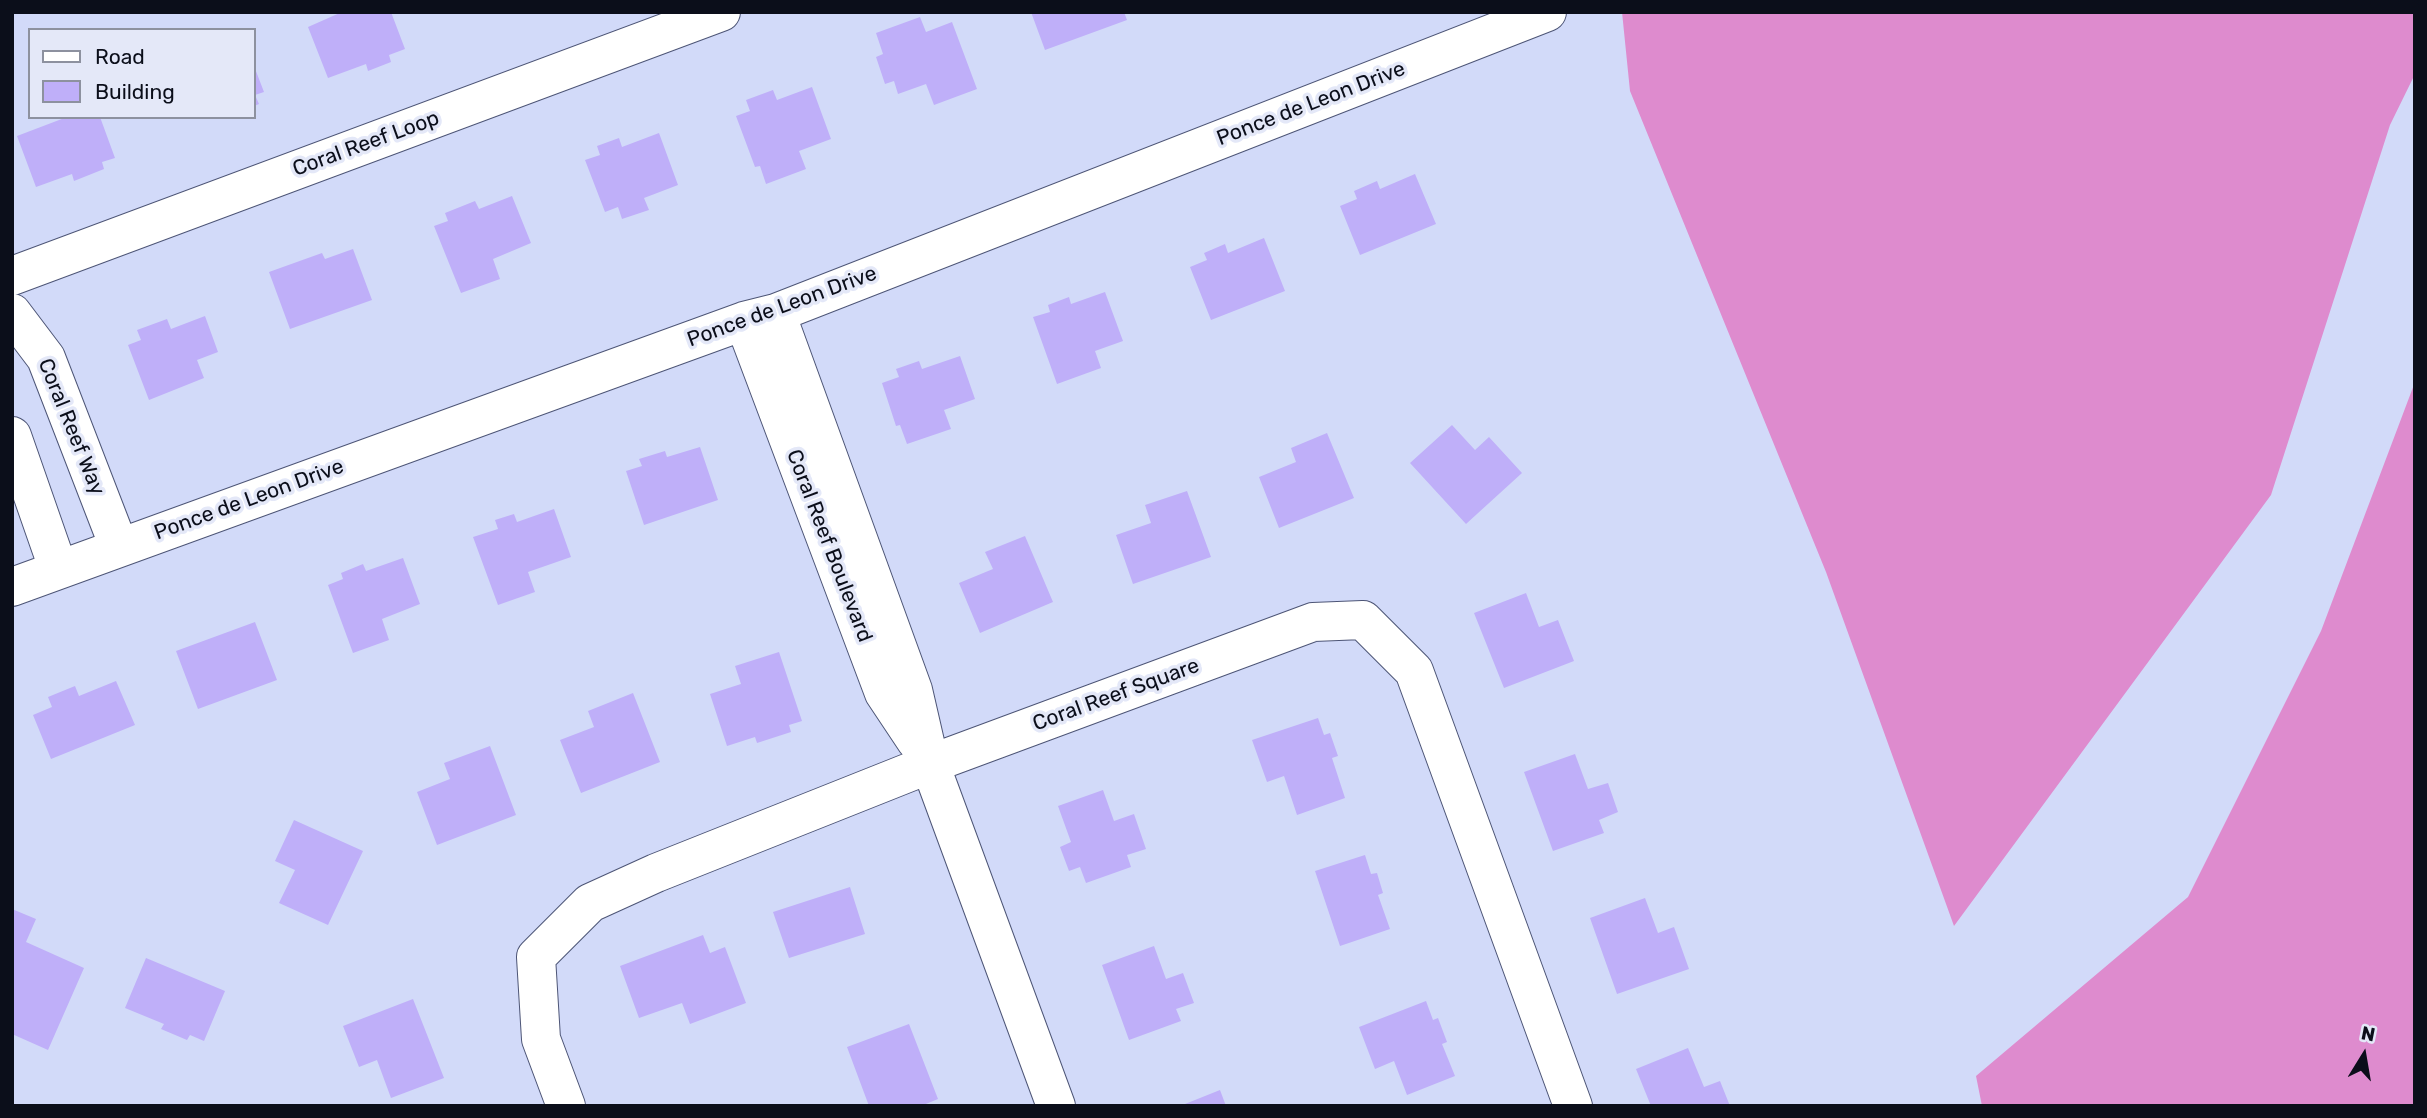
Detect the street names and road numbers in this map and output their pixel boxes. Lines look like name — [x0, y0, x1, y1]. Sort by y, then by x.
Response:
street label: Ponce de Leon Drive — [1213, 56, 1409, 152]
street label: Coral Reef Loop — [289, 106, 443, 182]
street label: Ponce de Leon Drive — [684, 261, 880, 353]
street label: Coral Reef Way — [32, 355, 110, 499]
street label: Coral Reef Boulevard — [781, 446, 877, 646]
street label: Ponce de Leon Drive — [151, 454, 347, 546]
street label: Coral Reef Square — [1029, 653, 1203, 737]

